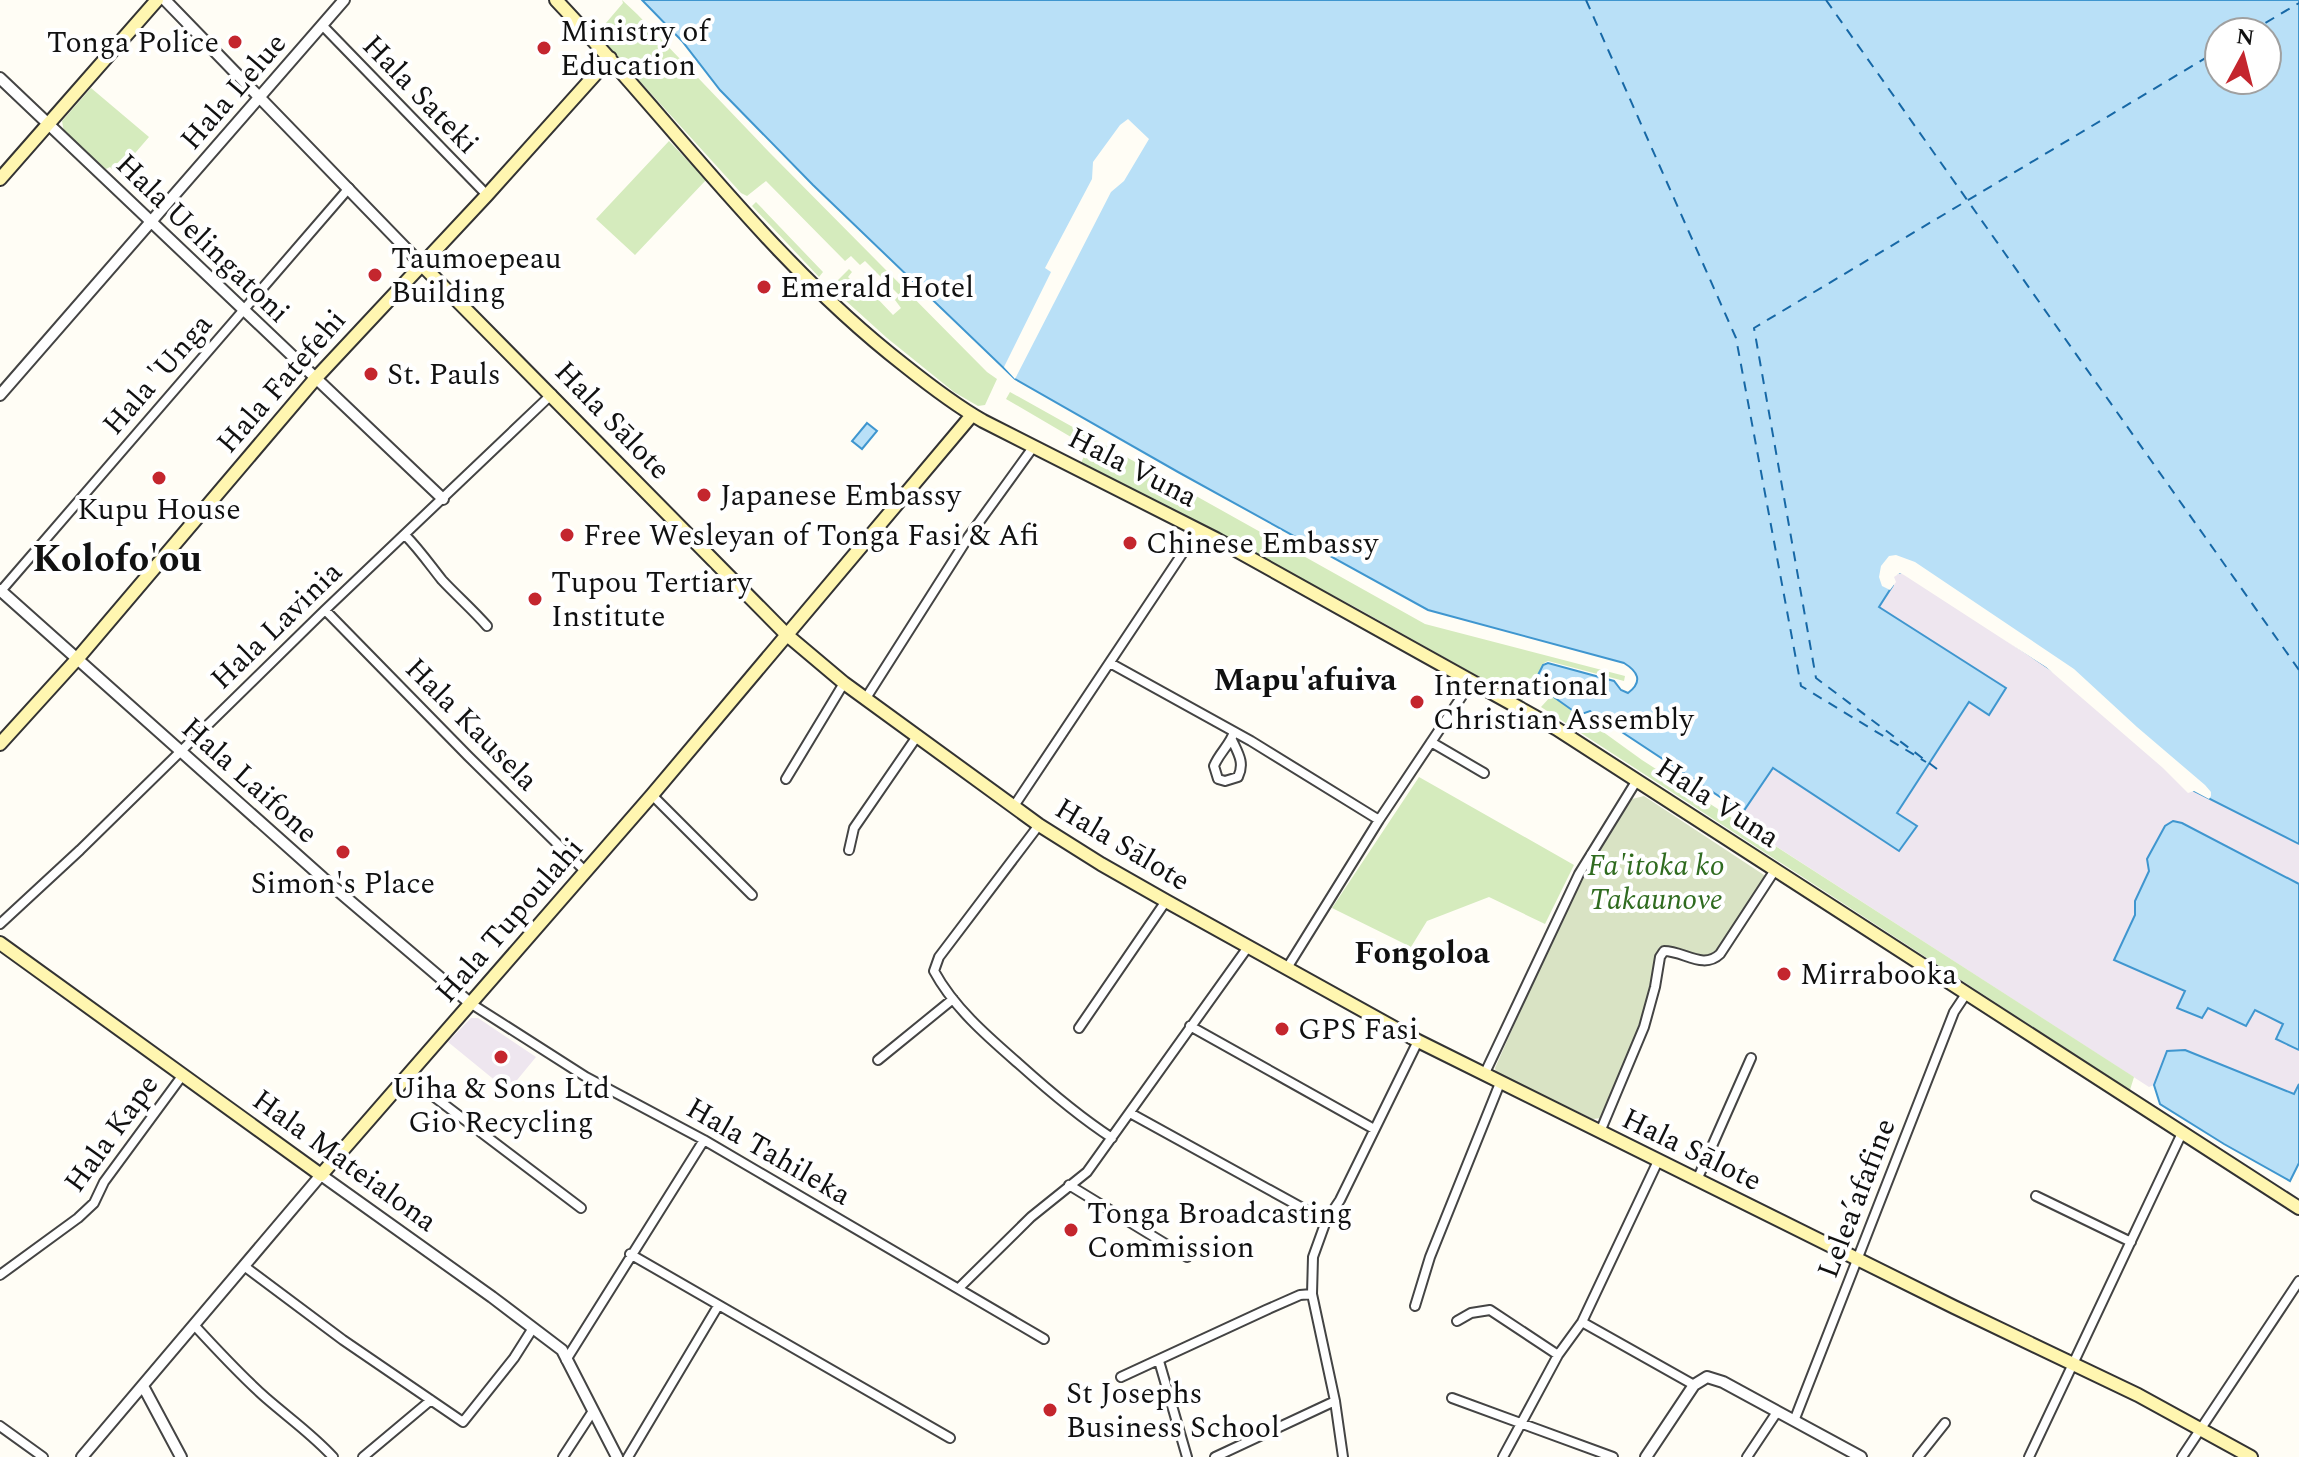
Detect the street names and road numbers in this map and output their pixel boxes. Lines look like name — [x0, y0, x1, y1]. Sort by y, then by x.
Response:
street label: Hala Lelue — [169, 22, 298, 161]
street label: Hala Sateki — [351, 24, 490, 165]
street label: Hala Uelingatoni — [104, 143, 300, 334]
street label: Hala Fatefehi — [206, 299, 358, 464]
street label: Hala 'Unga — [92, 303, 224, 446]
street label: Hala Sālote — [543, 350, 681, 491]
street label: Hala Vuna — [1060, 416, 1206, 520]
street label: Hala Lavinia — [200, 550, 354, 701]
street label: Hala Kausela — [394, 647, 549, 802]
street label: Hala Laifone — [170, 706, 328, 855]
street label: Hala Vuna — [1646, 745, 1789, 860]
street label: Hala Sālote — [1046, 786, 1199, 903]
street label: Hala Tupoulahi — [425, 828, 595, 1014]
street label: Hala Kape — [53, 1065, 171, 1203]
street label: Hala Mateialona — [242, 1078, 447, 1244]
street label: Hala Tahileka — [677, 1086, 860, 1218]
street label: Hala Sālote — [1614, 1096, 1770, 1204]
street label: Lelea’afafine — [1805, 1112, 1909, 1285]

